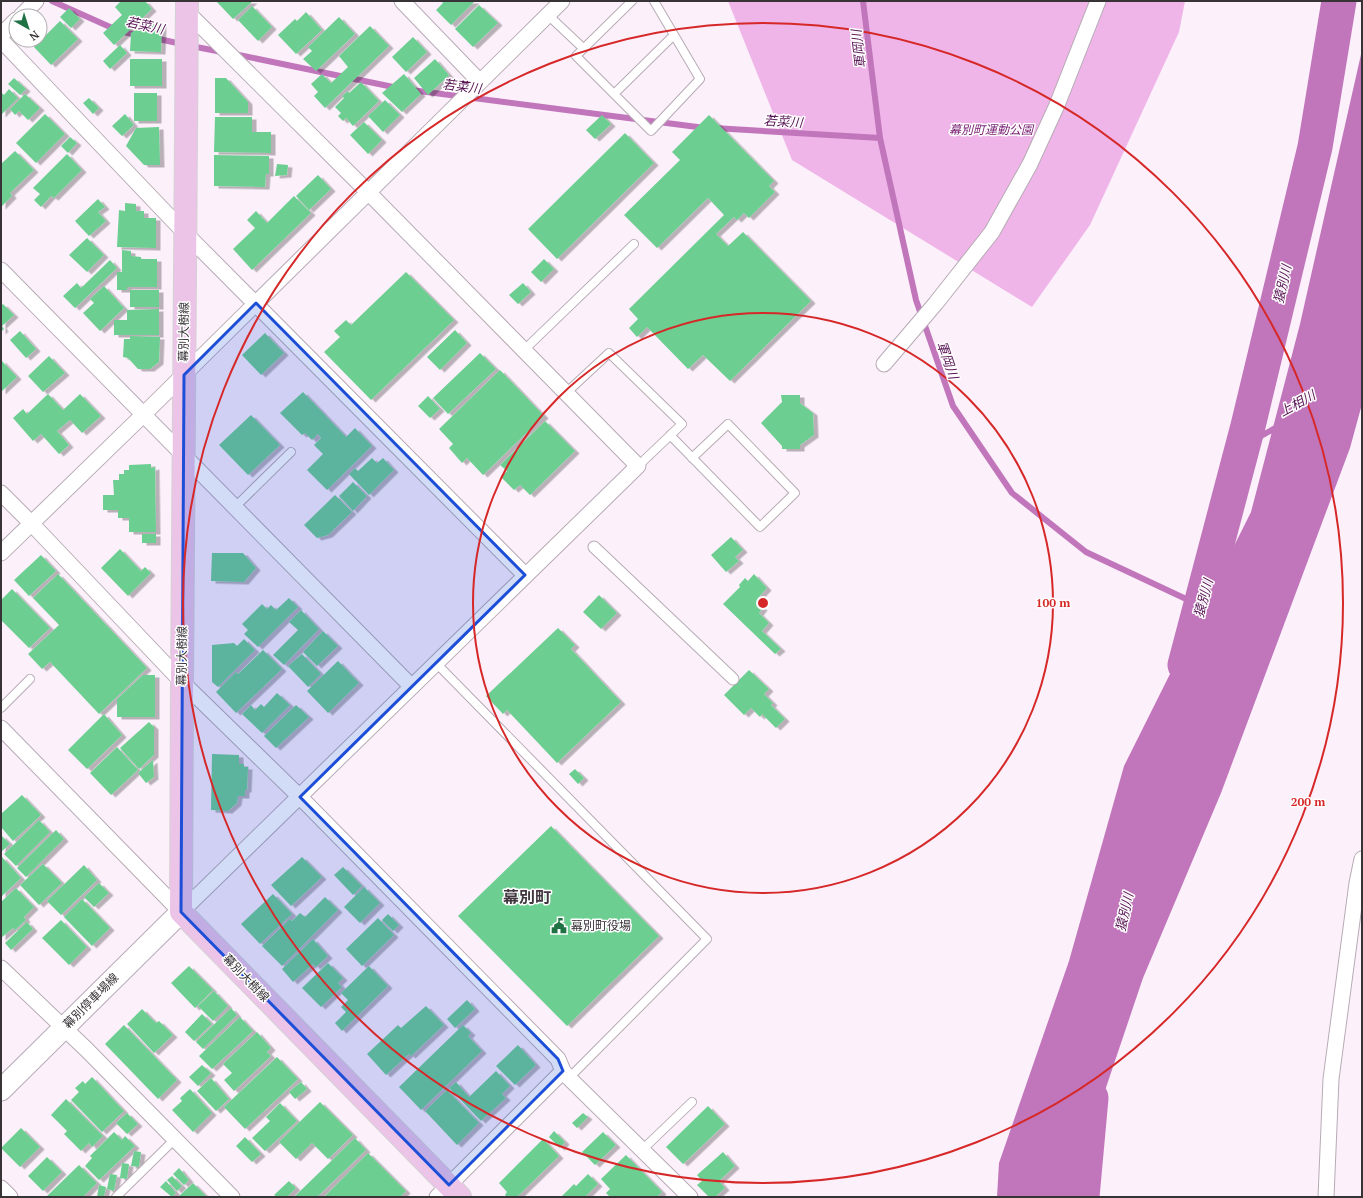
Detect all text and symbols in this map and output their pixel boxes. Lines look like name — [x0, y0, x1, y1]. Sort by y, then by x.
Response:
north arrow — [8, 8, 48, 48]
water label: 若菜川 — [124, 12, 168, 38]
water label: 軍岡川 — [846, 27, 869, 69]
text: N — [26, 28, 42, 44]
water label: 若菜川 — [442, 75, 484, 98]
water label: 若菜川 — [763, 111, 805, 131]
park label: 幕別町運動公園 — [949, 122, 1035, 137]
water label: 猿別川 — [1269, 261, 1296, 305]
street label: 幕別大樹線 — [175, 302, 192, 362]
water label: 軍岡川 — [933, 339, 964, 383]
water label: 上相川 — [1276, 385, 1320, 420]
water label: 猿別川 — [1189, 575, 1217, 619]
text: 100 m — [1036, 595, 1070, 610]
centre of rings — [756, 596, 770, 610]
street label: 幕別大樹線 — [173, 626, 190, 686]
text: 200 m — [1291, 794, 1325, 809]
district label: 幕別町 — [503, 886, 551, 908]
water label: 猿別川 — [1111, 889, 1138, 933]
public building icon: 幕別町役場 — [550, 917, 568, 935]
place label: 幕別町役場 — [571, 918, 631, 933]
street label: 幕別大樹線 — [220, 951, 273, 1004]
street label: 幕別停車場線 — [60, 970, 121, 1031]

